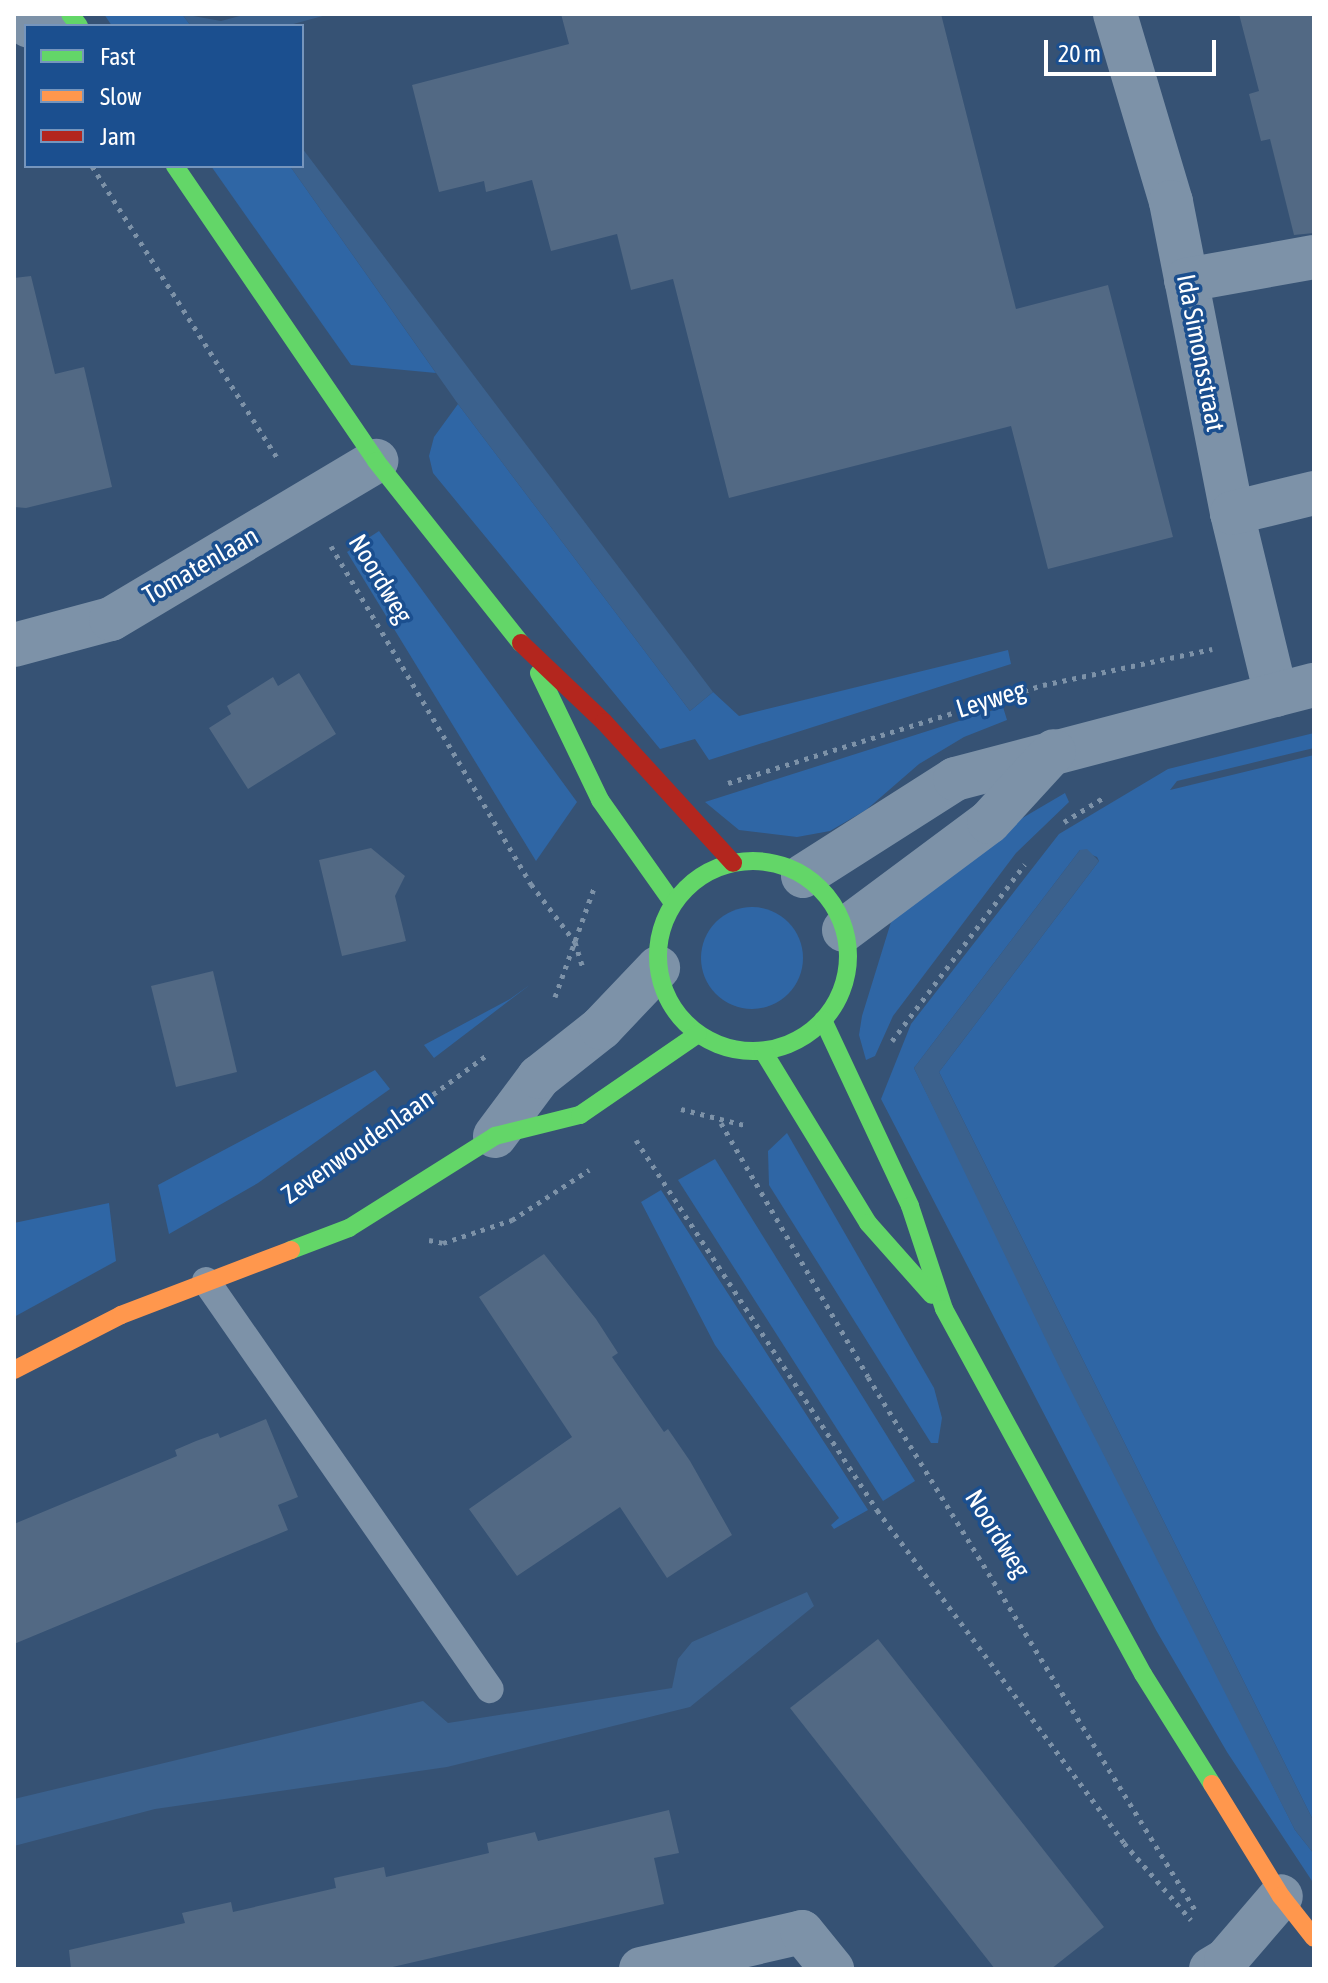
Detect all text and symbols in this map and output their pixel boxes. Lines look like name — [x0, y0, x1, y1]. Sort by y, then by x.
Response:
legend — [24, 24, 304, 168]
scale bar — [1048, 24, 1220, 74]
text: 20 m — [1058, 40, 1101, 67]
text: Fast — [100, 43, 136, 70]
text: Slow — [100, 83, 142, 110]
text: Jam — [100, 123, 136, 150]
street label: Ida Simonsstraat — [1169, 272, 1231, 434]
street label: Tomatenlaan — [138, 520, 264, 612]
street label: Noordweg — [341, 529, 419, 629]
street label: Leyweg — [953, 675, 1029, 725]
street label: Zevenwoudenlaan — [276, 1083, 440, 1211]
street label: Noordweg — [958, 1484, 1036, 1584]

